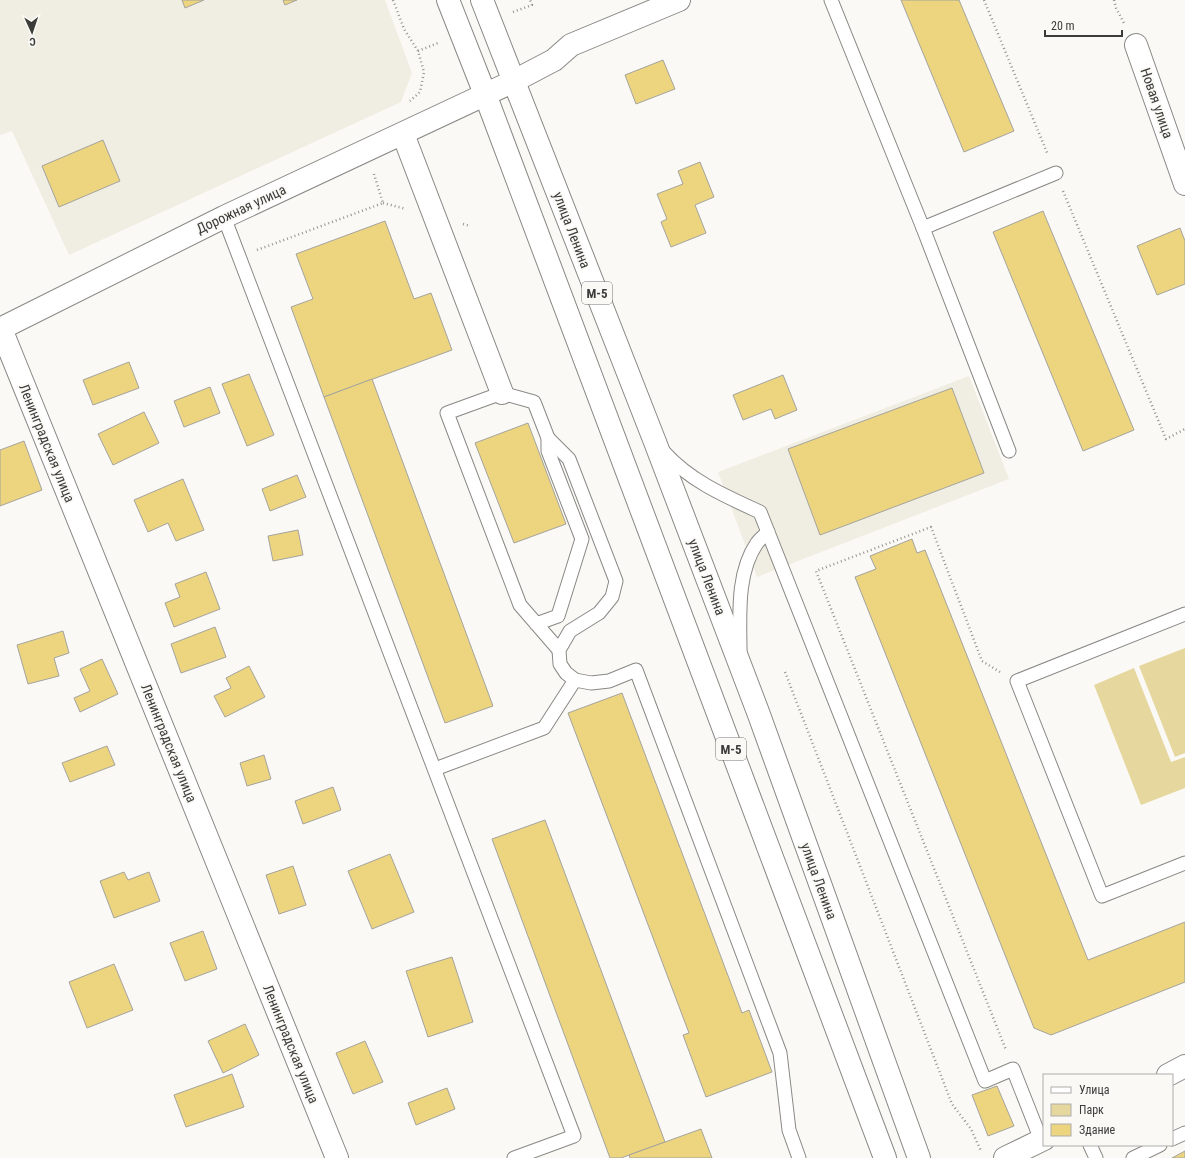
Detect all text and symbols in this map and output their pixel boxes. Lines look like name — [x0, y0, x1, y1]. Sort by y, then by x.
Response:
north arrow — [12, 12, 52, 52]
scale bar — [1045, 12, 1122, 38]
text: 20 m — [1051, 19, 1075, 33]
text: С — [29, 35, 36, 48]
street label: Новая улица — [1138, 66, 1176, 140]
street label: Дорожная улица — [194, 181, 288, 237]
street label: улица Ленина — [550, 190, 594, 270]
road number: М-5 — [582, 282, 612, 304]
street label: Ленинградская улица — [16, 381, 78, 505]
street label: улица Ленина — [685, 537, 729, 617]
street label: Ленинградская улица — [138, 681, 200, 805]
road number: М-5 — [716, 738, 746, 760]
street label: улица Ленина — [798, 841, 840, 921]
street label: Ленинградская улица — [260, 982, 322, 1106]
legend — [1043, 1074, 1173, 1146]
text: Улица — [1079, 1083, 1110, 1097]
text: Парк — [1079, 1103, 1104, 1117]
text: Здание — [1079, 1123, 1116, 1137]

